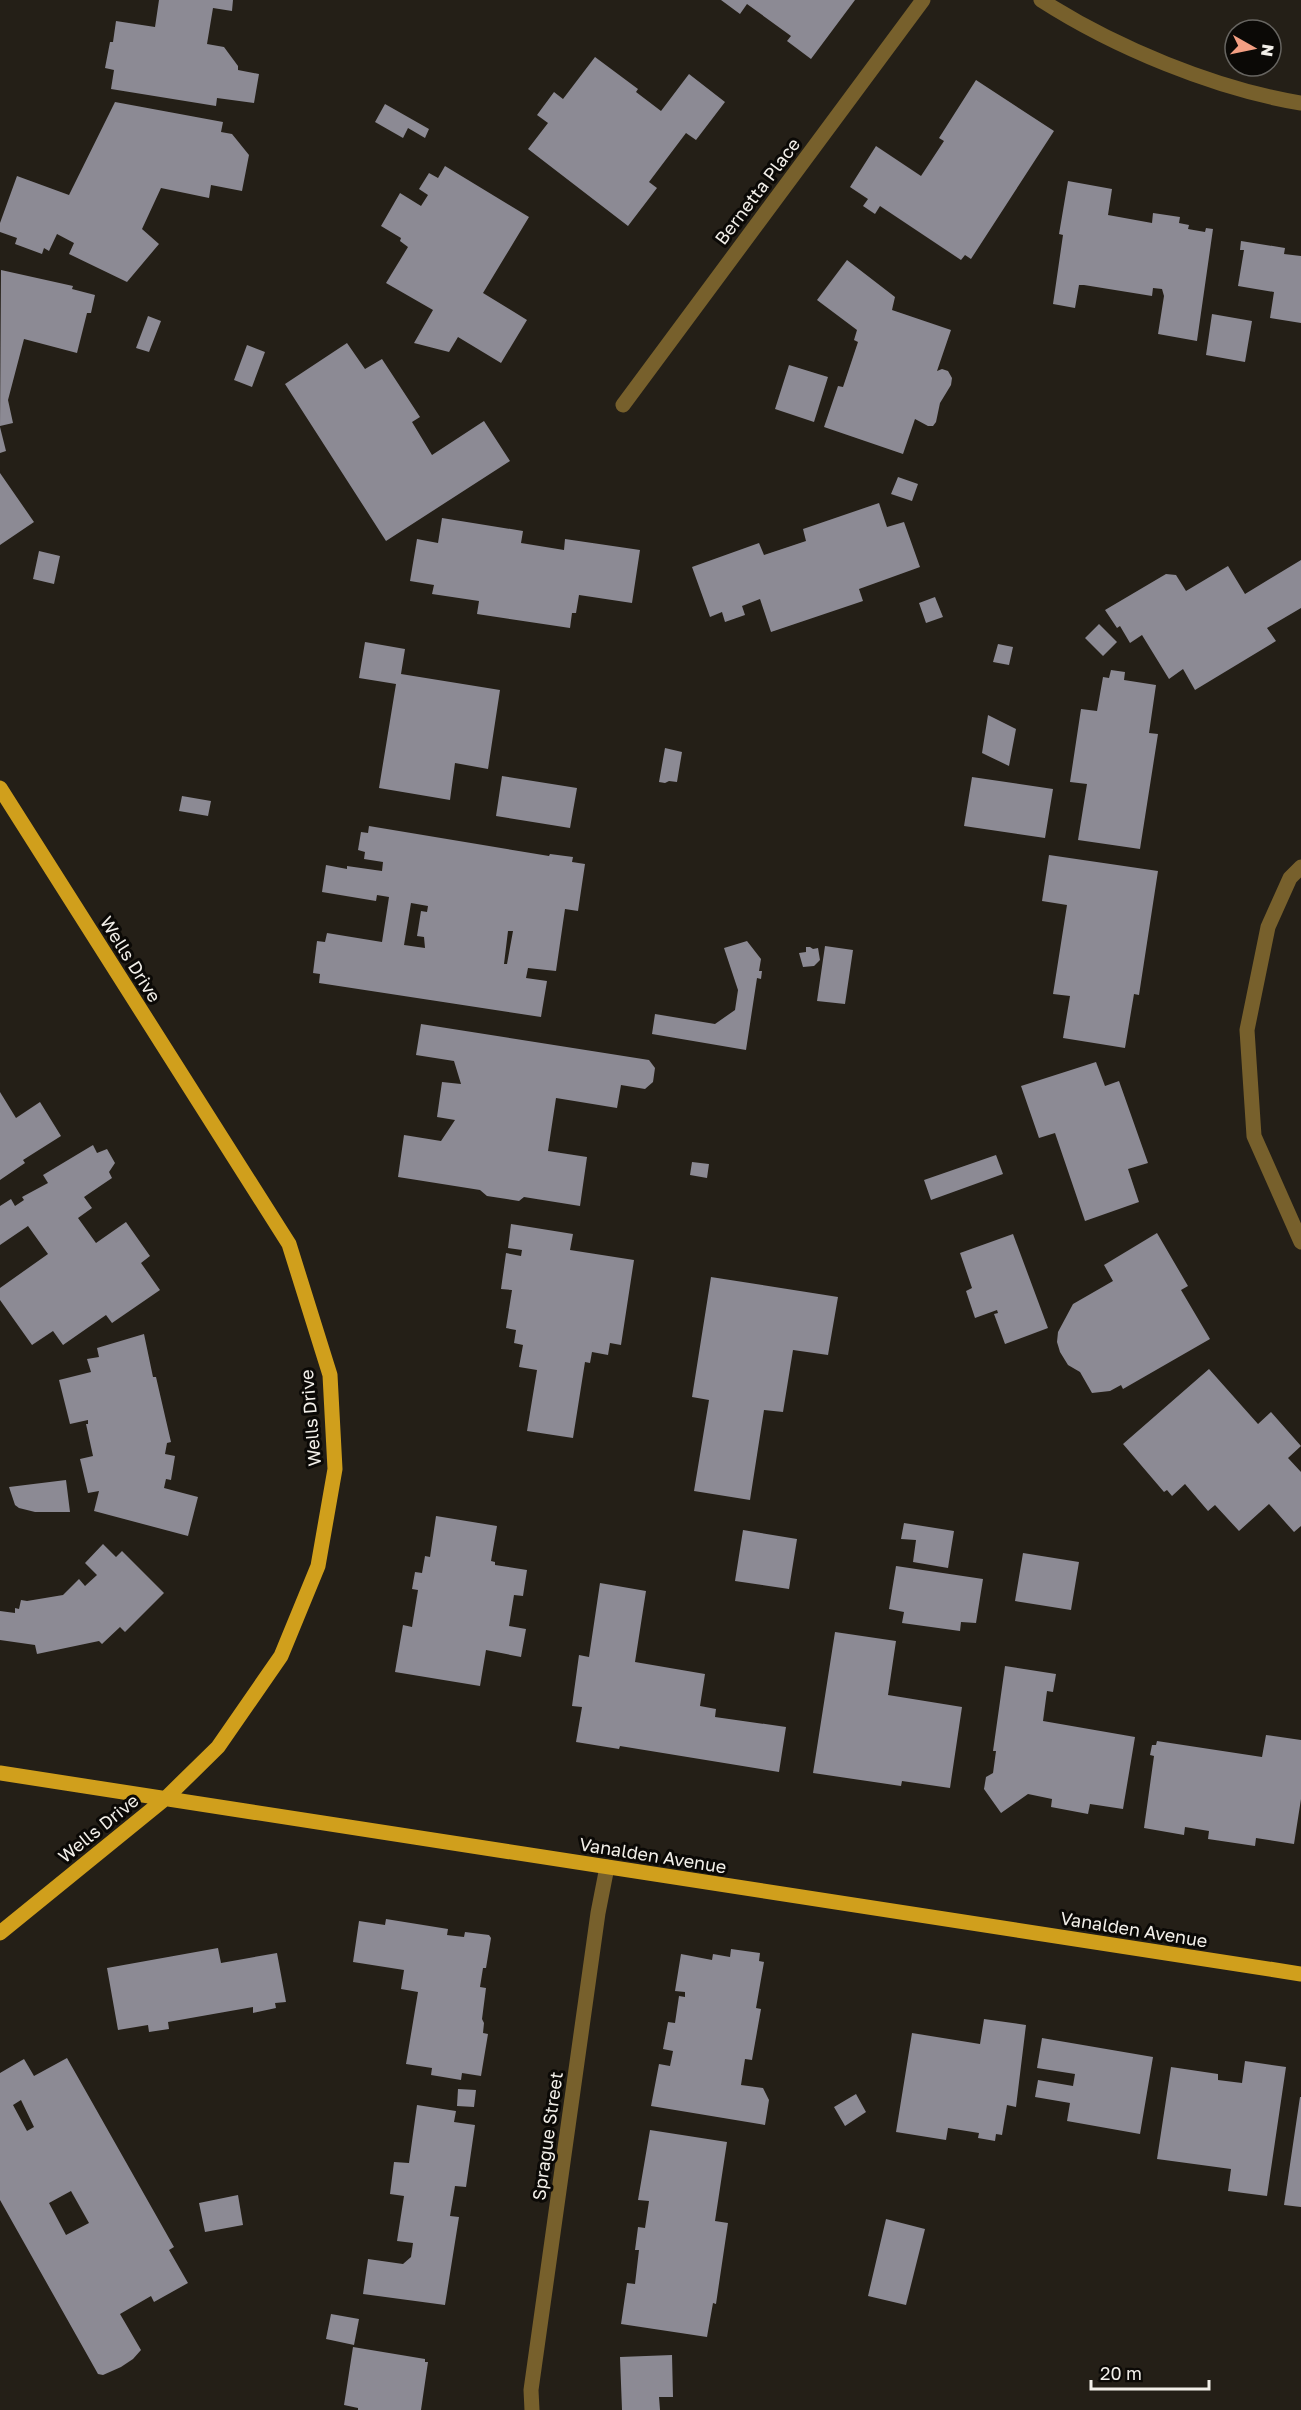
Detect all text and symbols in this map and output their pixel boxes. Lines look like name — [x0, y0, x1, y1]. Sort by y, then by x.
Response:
north arrow — [1223, 18, 1283, 78]
text: N — [1257, 43, 1279, 58]
street label: Bernetta Place — [710, 133, 804, 249]
street label: Wells Drive — [96, 912, 166, 1006]
street label: Wells Drive — [295, 1369, 325, 1467]
street label: Wells Drive — [53, 1789, 143, 1867]
street label: Vanalden Avenue — [578, 1833, 728, 1877]
street label: Vanalden Avenue — [1059, 1907, 1209, 1951]
street label: Sprague Street — [527, 2070, 567, 2202]
scale bar — [1091, 2353, 1210, 2391]
text: 20 m — [1100, 2362, 1142, 2384]

